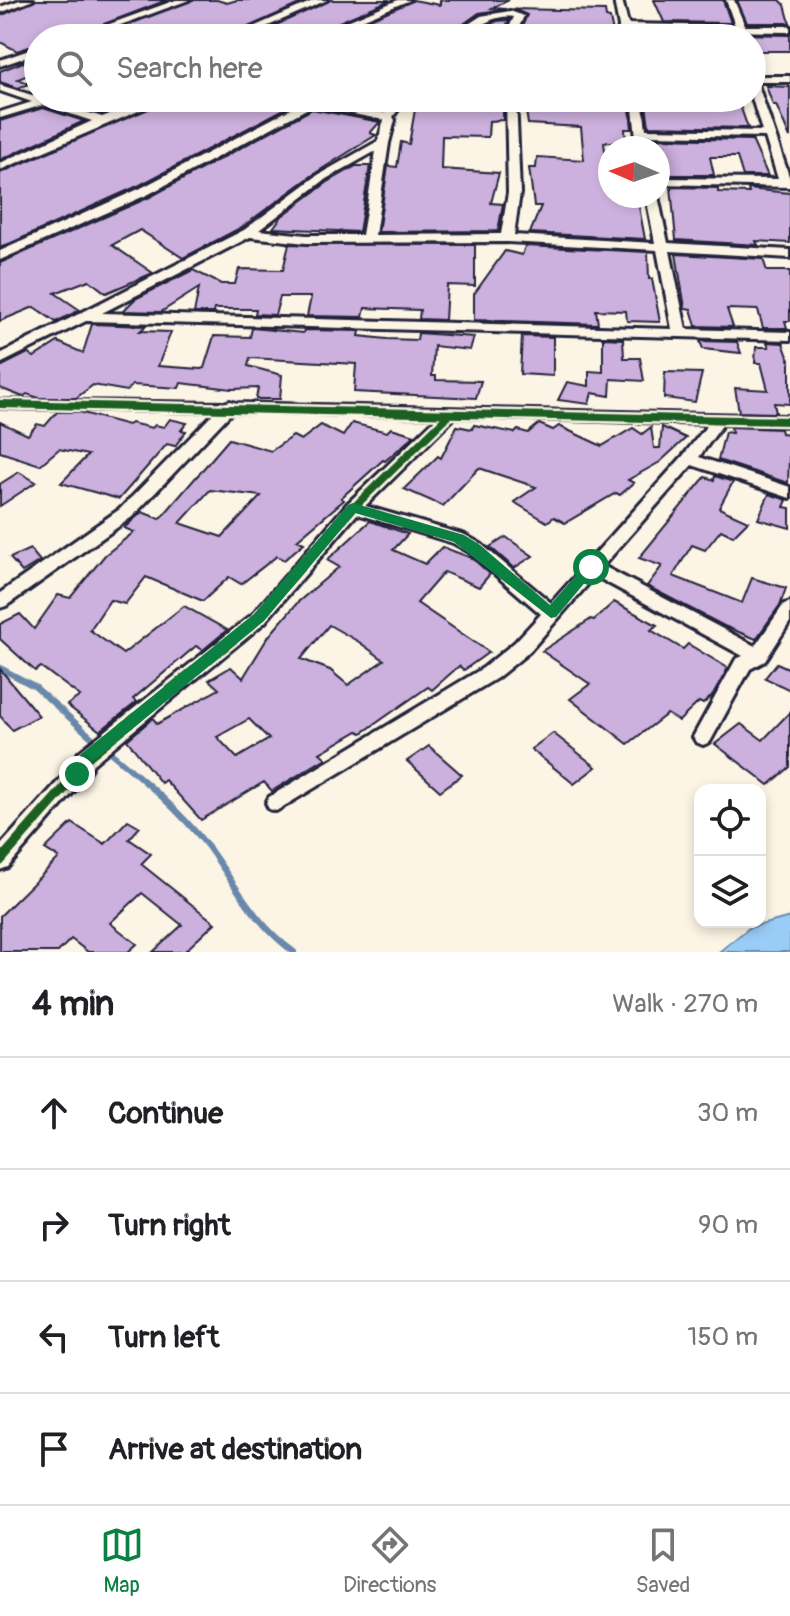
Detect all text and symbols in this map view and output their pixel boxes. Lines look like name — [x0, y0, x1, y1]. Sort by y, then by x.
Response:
search box — [24, 24, 766, 112]
icon: search — [52, 46, 96, 90]
text: Search here — [116, 50, 263, 87]
north arrow — [598, 136, 670, 208]
route start — [573, 549, 609, 585]
route end — [59, 756, 95, 792]
map controls — [694, 784, 766, 928]
button: locate — [694, 784, 766, 856]
button: layers — [694, 856, 766, 928]
text: 4 min — [32, 983, 114, 1026]
text: Walk · 270 m — [612, 988, 758, 1020]
icon: ahead — [32, 1091, 76, 1135]
text: Continue — [108, 1095, 223, 1132]
text: 30 m — [697, 1097, 758, 1129]
icon: right — [32, 1203, 76, 1247]
text: Turn right — [108, 1207, 231, 1244]
text: 90 m — [698, 1209, 758, 1241]
icon: left — [32, 1315, 76, 1359]
text: Turn left — [108, 1319, 219, 1356]
text: 150 m — [687, 1321, 758, 1353]
icon: arrive — [32, 1427, 76, 1471]
text: Arrive at destination — [108, 1431, 362, 1468]
tab: Map — [100, 1523, 144, 1599]
tab: Directions — [343, 1523, 436, 1599]
tab: Saved — [636, 1523, 690, 1599]

